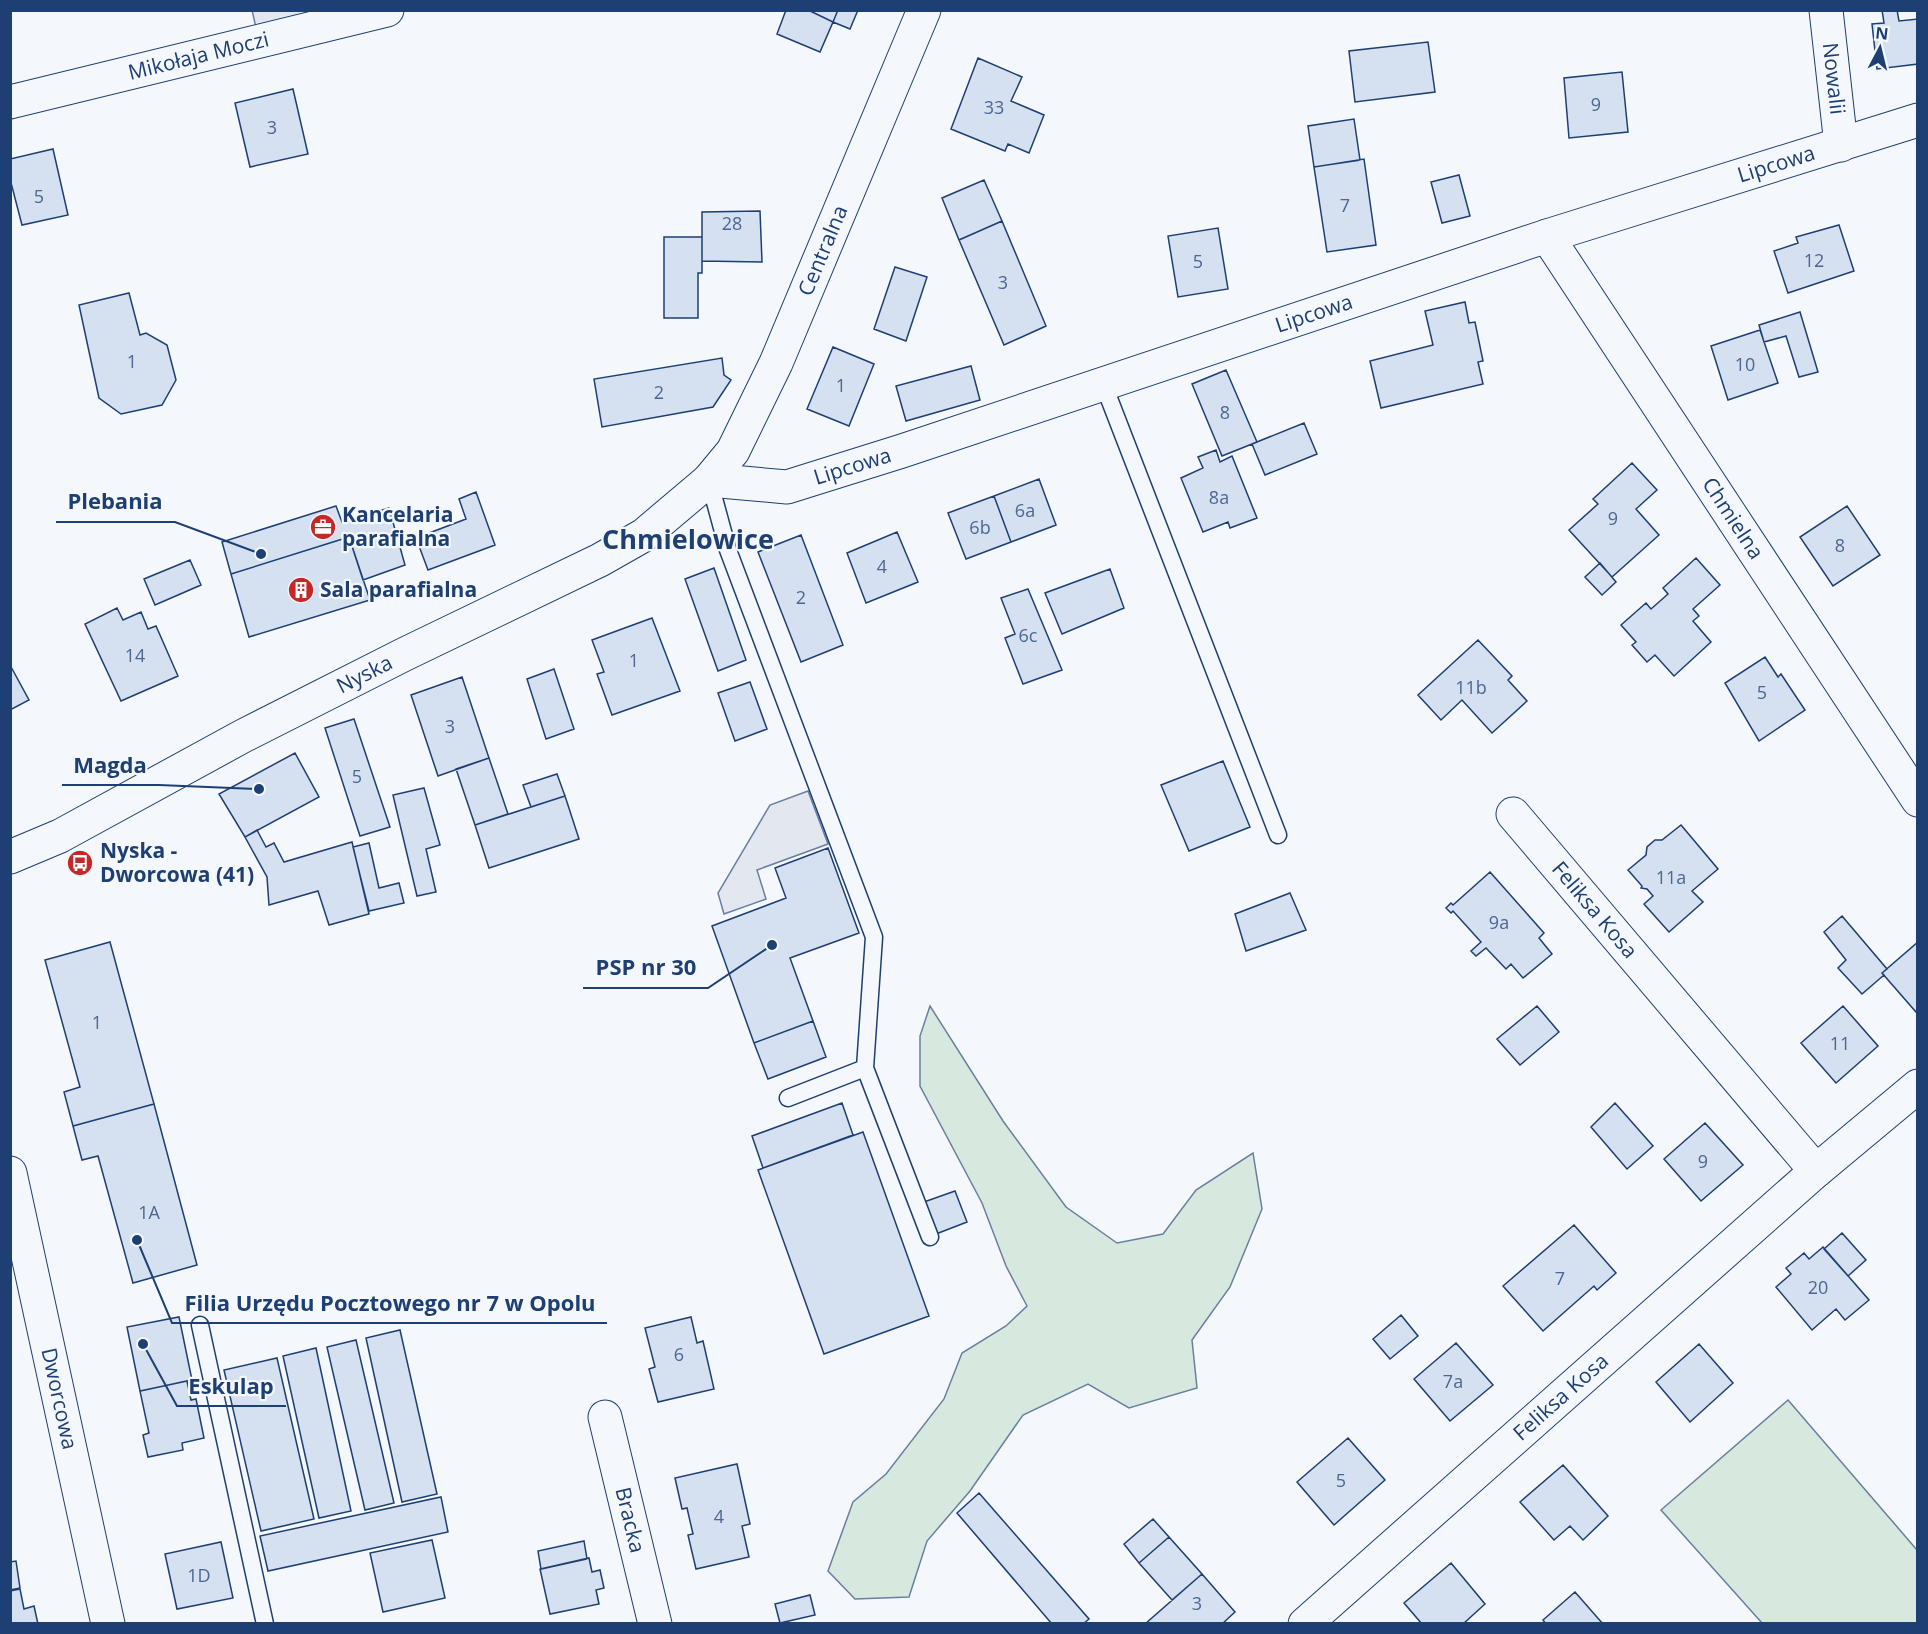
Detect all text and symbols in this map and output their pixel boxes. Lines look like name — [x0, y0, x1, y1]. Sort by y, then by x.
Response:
north arrow — [1850, 18, 1910, 78]
text: N — [1874, 21, 1890, 45]
street label: Mikołaja Moczi — [125, 24, 272, 86]
street label: Nowalii — [1817, 41, 1853, 116]
house number: 9 — [1591, 92, 1601, 116]
house number: 33 — [984, 95, 1004, 119]
house number: 3 — [267, 115, 277, 139]
street label: Lipcowa — [1734, 138, 1818, 189]
house number: 5 — [34, 184, 44, 208]
house number: 7 — [1340, 193, 1350, 217]
street label: Centralna — [791, 201, 854, 300]
house number: 28 — [722, 211, 742, 235]
house number: 12 — [1804, 248, 1824, 272]
house number: 5 — [1193, 249, 1203, 273]
house number: 3 — [998, 270, 1008, 294]
street label: Lipcowa — [1271, 287, 1356, 339]
house number: 1 — [127, 349, 137, 373]
house number: 10 — [1735, 352, 1755, 376]
house number: 1 — [836, 373, 846, 397]
house number: 2 — [654, 380, 664, 404]
house number: 8 — [1220, 400, 1230, 424]
street label: Lipcowa — [810, 440, 895, 491]
street label: Chmielna — [1696, 471, 1771, 564]
callout: Plebania — [56, 482, 175, 522]
text: Plebania — [67, 485, 163, 515]
house number: 8a — [1209, 485, 1229, 509]
house number: 6a — [1015, 498, 1035, 522]
place label: Kancelaria parafialna — [342, 500, 453, 552]
house number: 9 — [1608, 506, 1618, 530]
office icon: Kancelaria parafialna — [308, 512, 338, 542]
house number: 6b — [969, 515, 991, 539]
district label: Chmielowice — [602, 520, 774, 557]
house number: 8 — [1835, 533, 1845, 557]
house number: 4 — [877, 554, 887, 578]
building icon: Sala parafialna — [286, 575, 316, 605]
place label: Sala parafialna — [320, 575, 477, 603]
house number: 2 — [796, 585, 806, 609]
house number: 6c — [1019, 623, 1038, 647]
house number: 14 — [125, 643, 145, 667]
street label: Nyska — [331, 648, 397, 699]
house number: 1 — [629, 648, 639, 672]
house number: 11b — [1455, 675, 1487, 699]
house number: 5 — [1757, 680, 1767, 704]
house number: 3 — [445, 714, 455, 738]
callout: Magda — [62, 745, 159, 785]
text: Magda — [73, 749, 147, 779]
house number: 5 — [352, 764, 362, 788]
place label: Nyska - Dworcowa (41) — [100, 836, 254, 888]
bus stop icon: Nyska - Dworcowa (41) — [65, 848, 95, 878]
street label: Feliksa Kosa — [1546, 855, 1644, 964]
house number: 11a — [1656, 865, 1686, 889]
house number: 9a — [1489, 910, 1509, 934]
callout: PSP nr 30 — [583, 948, 708, 988]
text: PSP nr 30 — [596, 951, 696, 981]
house number: 1 — [92, 1010, 102, 1034]
house number: 11 — [1830, 1031, 1850, 1055]
house number: 9 — [1698, 1149, 1708, 1173]
house number: 1A — [138, 1200, 160, 1224]
house number: 7 — [1555, 1266, 1565, 1290]
house number: 20 — [1808, 1275, 1828, 1299]
callout: Filia Urzędu Pocztowego nr 7 w Opolu — [172, 1283, 607, 1323]
text: Filia Urzędu Pocztowego nr 7 w Opolu — [184, 1287, 596, 1317]
house number: 6 — [674, 1342, 684, 1366]
street label: Dworcowa — [35, 1345, 85, 1452]
street label: Feliksa Kosa — [1507, 1347, 1614, 1446]
callout: Eskulap — [177, 1366, 286, 1406]
house number: 7a — [1443, 1369, 1463, 1393]
text: Eskulap — [188, 1370, 274, 1400]
house number: 5 — [1336, 1468, 1346, 1492]
street label: Bracka — [609, 1484, 652, 1555]
house number: 4 — [714, 1504, 724, 1528]
house number: 1D — [187, 1563, 211, 1587]
house number: 3 — [1192, 1591, 1202, 1615]

